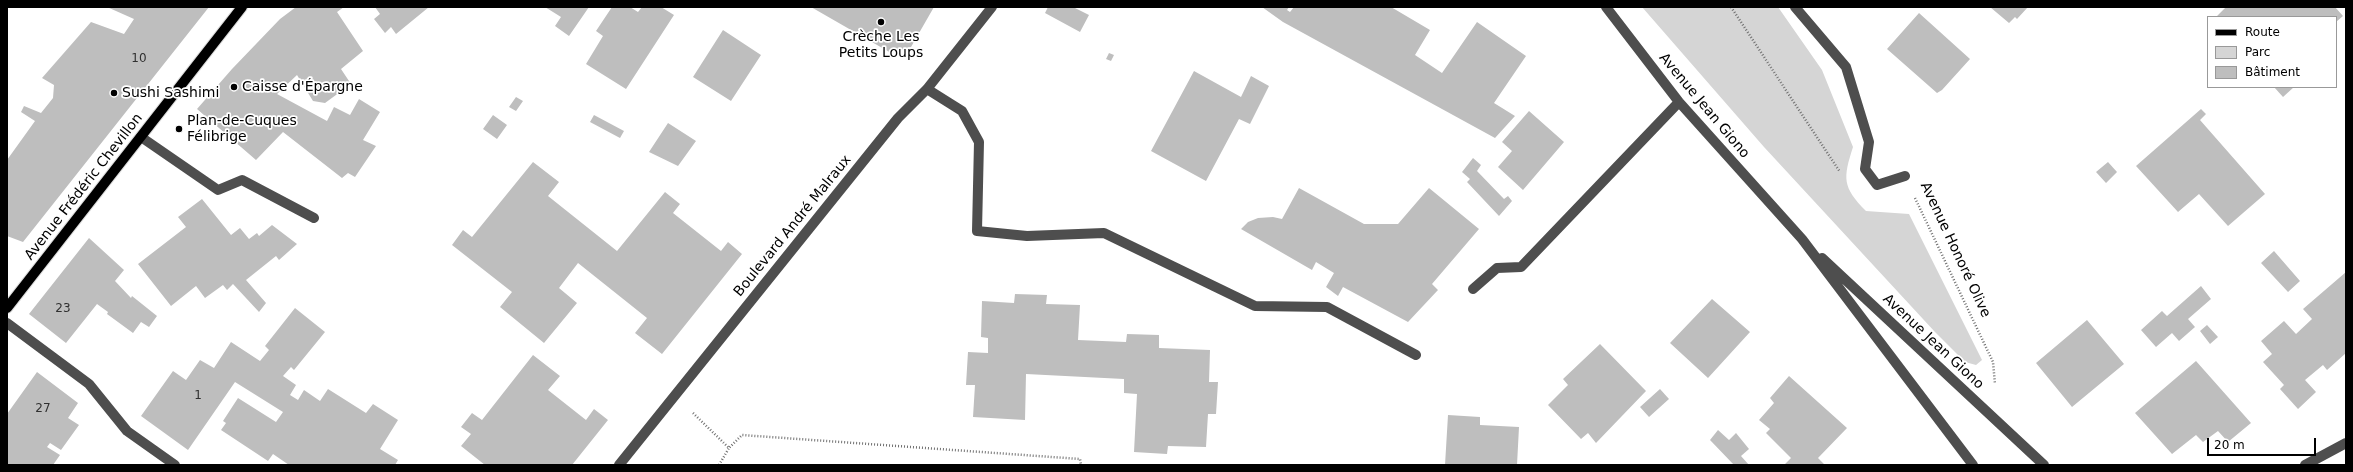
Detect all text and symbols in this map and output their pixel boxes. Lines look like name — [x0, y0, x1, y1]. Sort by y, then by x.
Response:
legend — [2207, 16, 2337, 88]
marker: Crèche Les Petits Loups — [876, 17, 886, 27]
text: Route — [2245, 25, 2280, 39]
place label: Crèche Les Petits Loups — [839, 29, 923, 62]
text: Parc — [2245, 45, 2270, 59]
street label: Avenue Jean Giono — [1655, 50, 1753, 162]
house number: 10 — [131, 52, 147, 66]
text: Bâtiment — [2245, 65, 2300, 79]
place label: Caisse d'Épargne — [242, 79, 363, 95]
marker: Caisse d'Épargne — [229, 82, 239, 92]
place label: Sushi Sashimi — [122, 85, 219, 101]
marker: Sushi Sashimi — [109, 88, 119, 98]
street label: Avenue Frédéric Chevillon — [22, 110, 146, 264]
place label: Plan-de-Cuques Félibrige — [187, 113, 297, 146]
marker: Plan-de-Cuques Félibrige — [174, 124, 184, 134]
street label: Boulevard André Malraux — [731, 152, 855, 300]
street label: Avenue Honoré Olive — [1916, 180, 1994, 320]
street label: Avenue Jean Giono — [1879, 291, 1987, 393]
house number: 23 — [55, 302, 71, 316]
house number: 1 — [194, 389, 202, 403]
house number: 27 — [35, 402, 51, 416]
scale bar — [2209, 430, 2318, 456]
text: 20 m — [2214, 438, 2245, 452]

